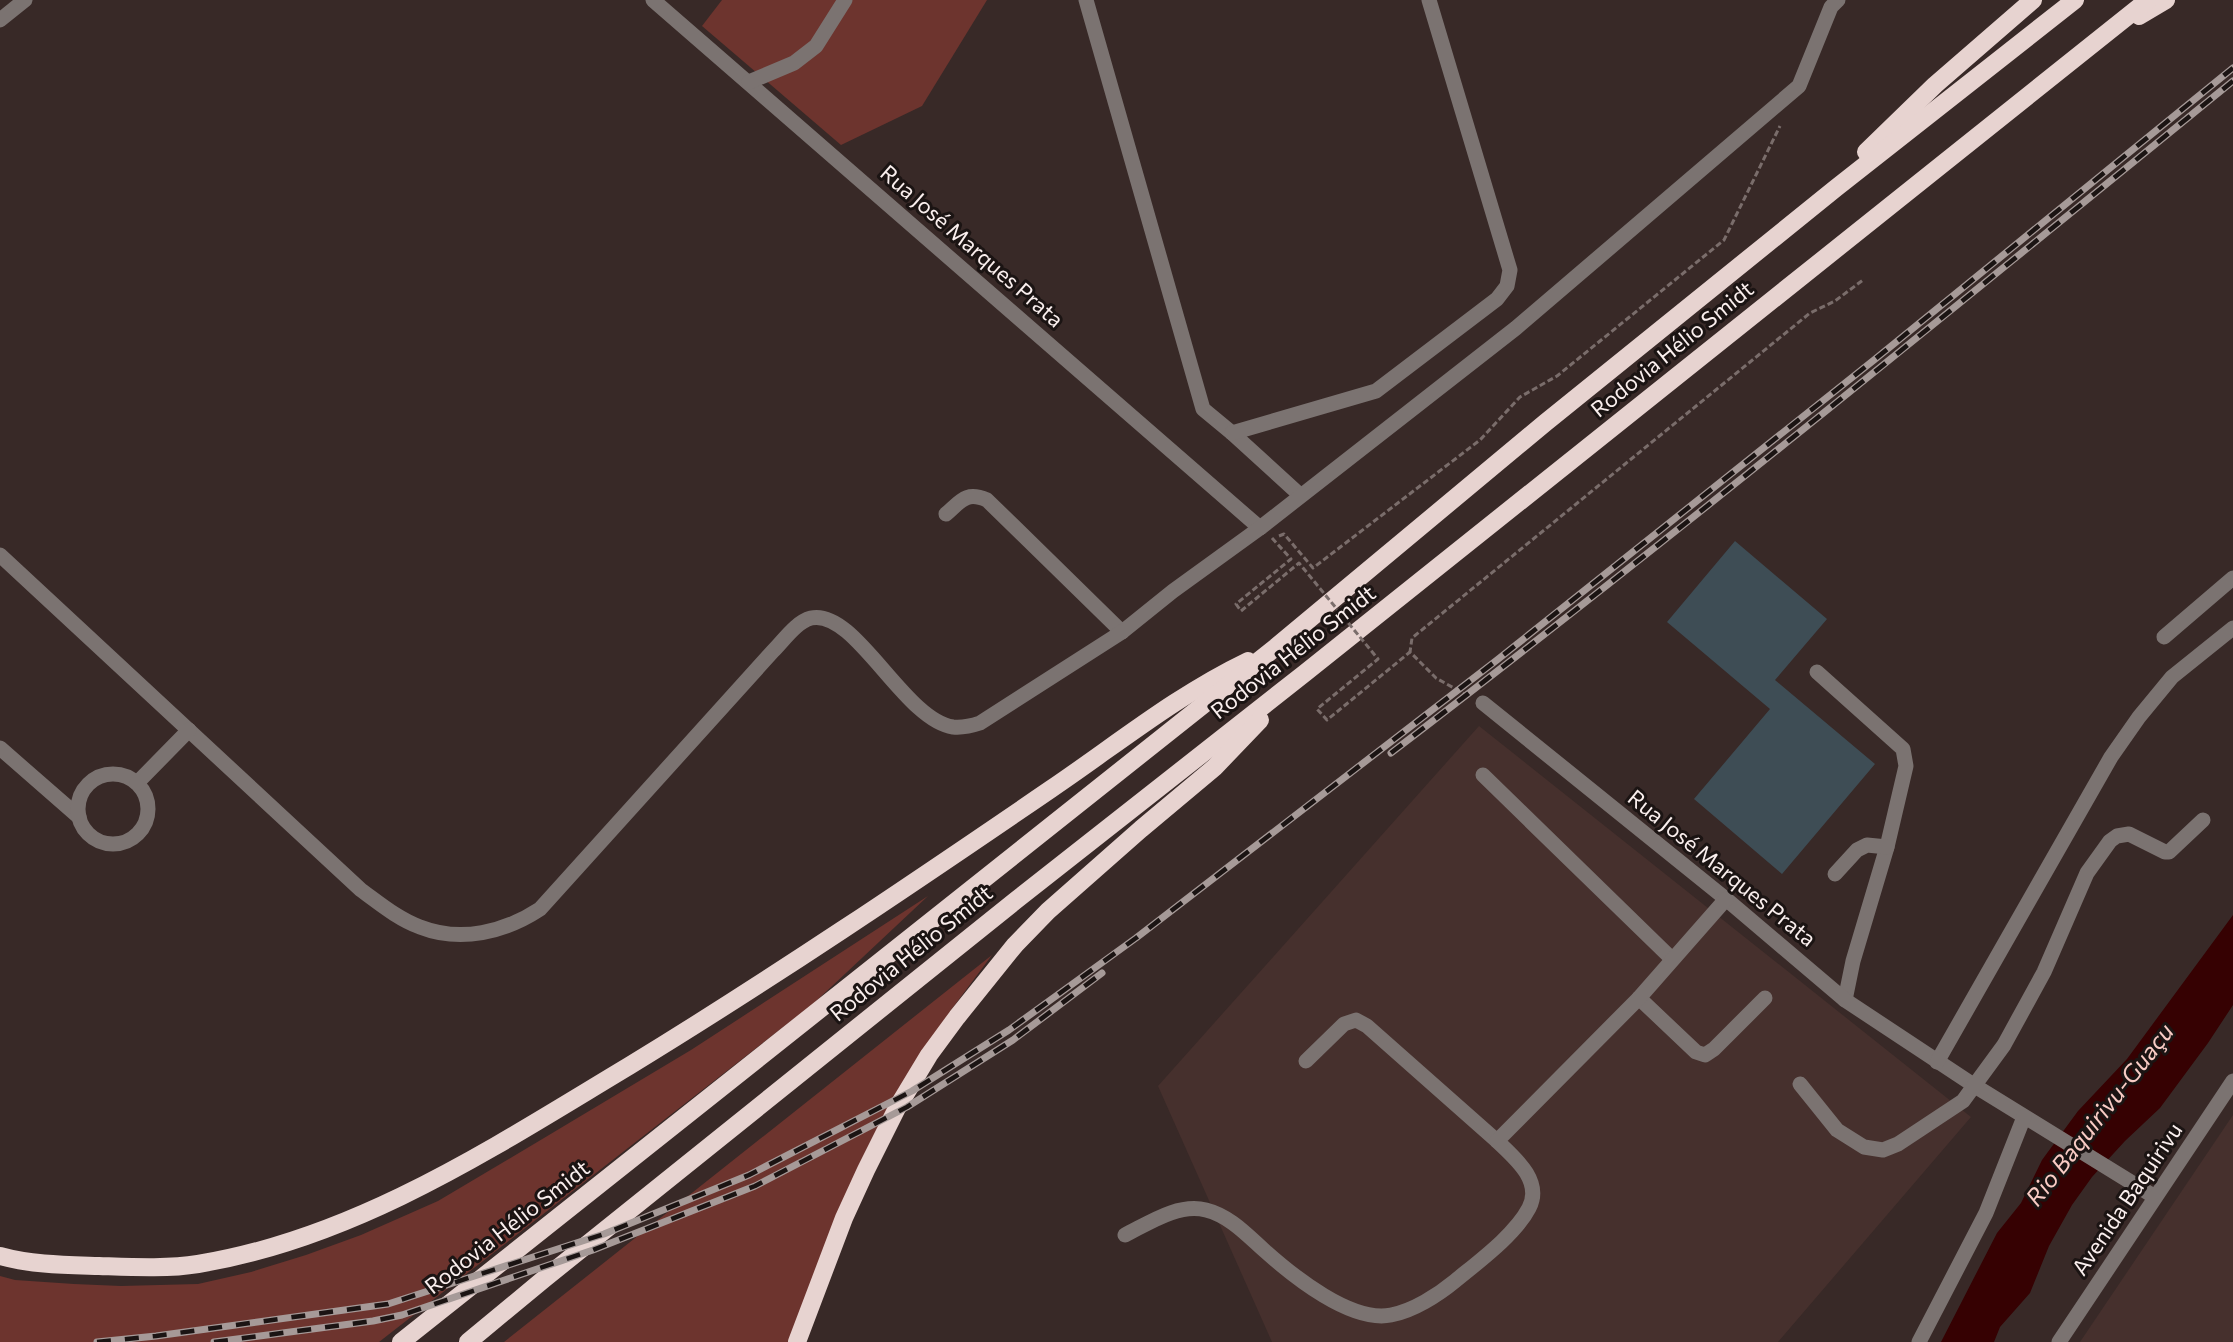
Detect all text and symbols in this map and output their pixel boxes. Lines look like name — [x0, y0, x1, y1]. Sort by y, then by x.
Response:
street label: Rua José Marques Prata — [875, 159, 1069, 333]
street label: Rodovia Hélio Smidt — [1585, 275, 1758, 422]
street label: Rodovia Hélio Smidt — [1205, 579, 1380, 724]
street label: Rua José Marques Prata — [1623, 784, 1822, 952]
street label: Rodovia Hélio Smidt — [824, 879, 997, 1026]
water label: Rio Baquirivu-Guaçu — [2019, 1017, 2179, 1211]
street label: Avenida Baquirivu — [2066, 1117, 2188, 1280]
street label: Rodovia Hélio Smidt — [419, 1154, 594, 1299]

